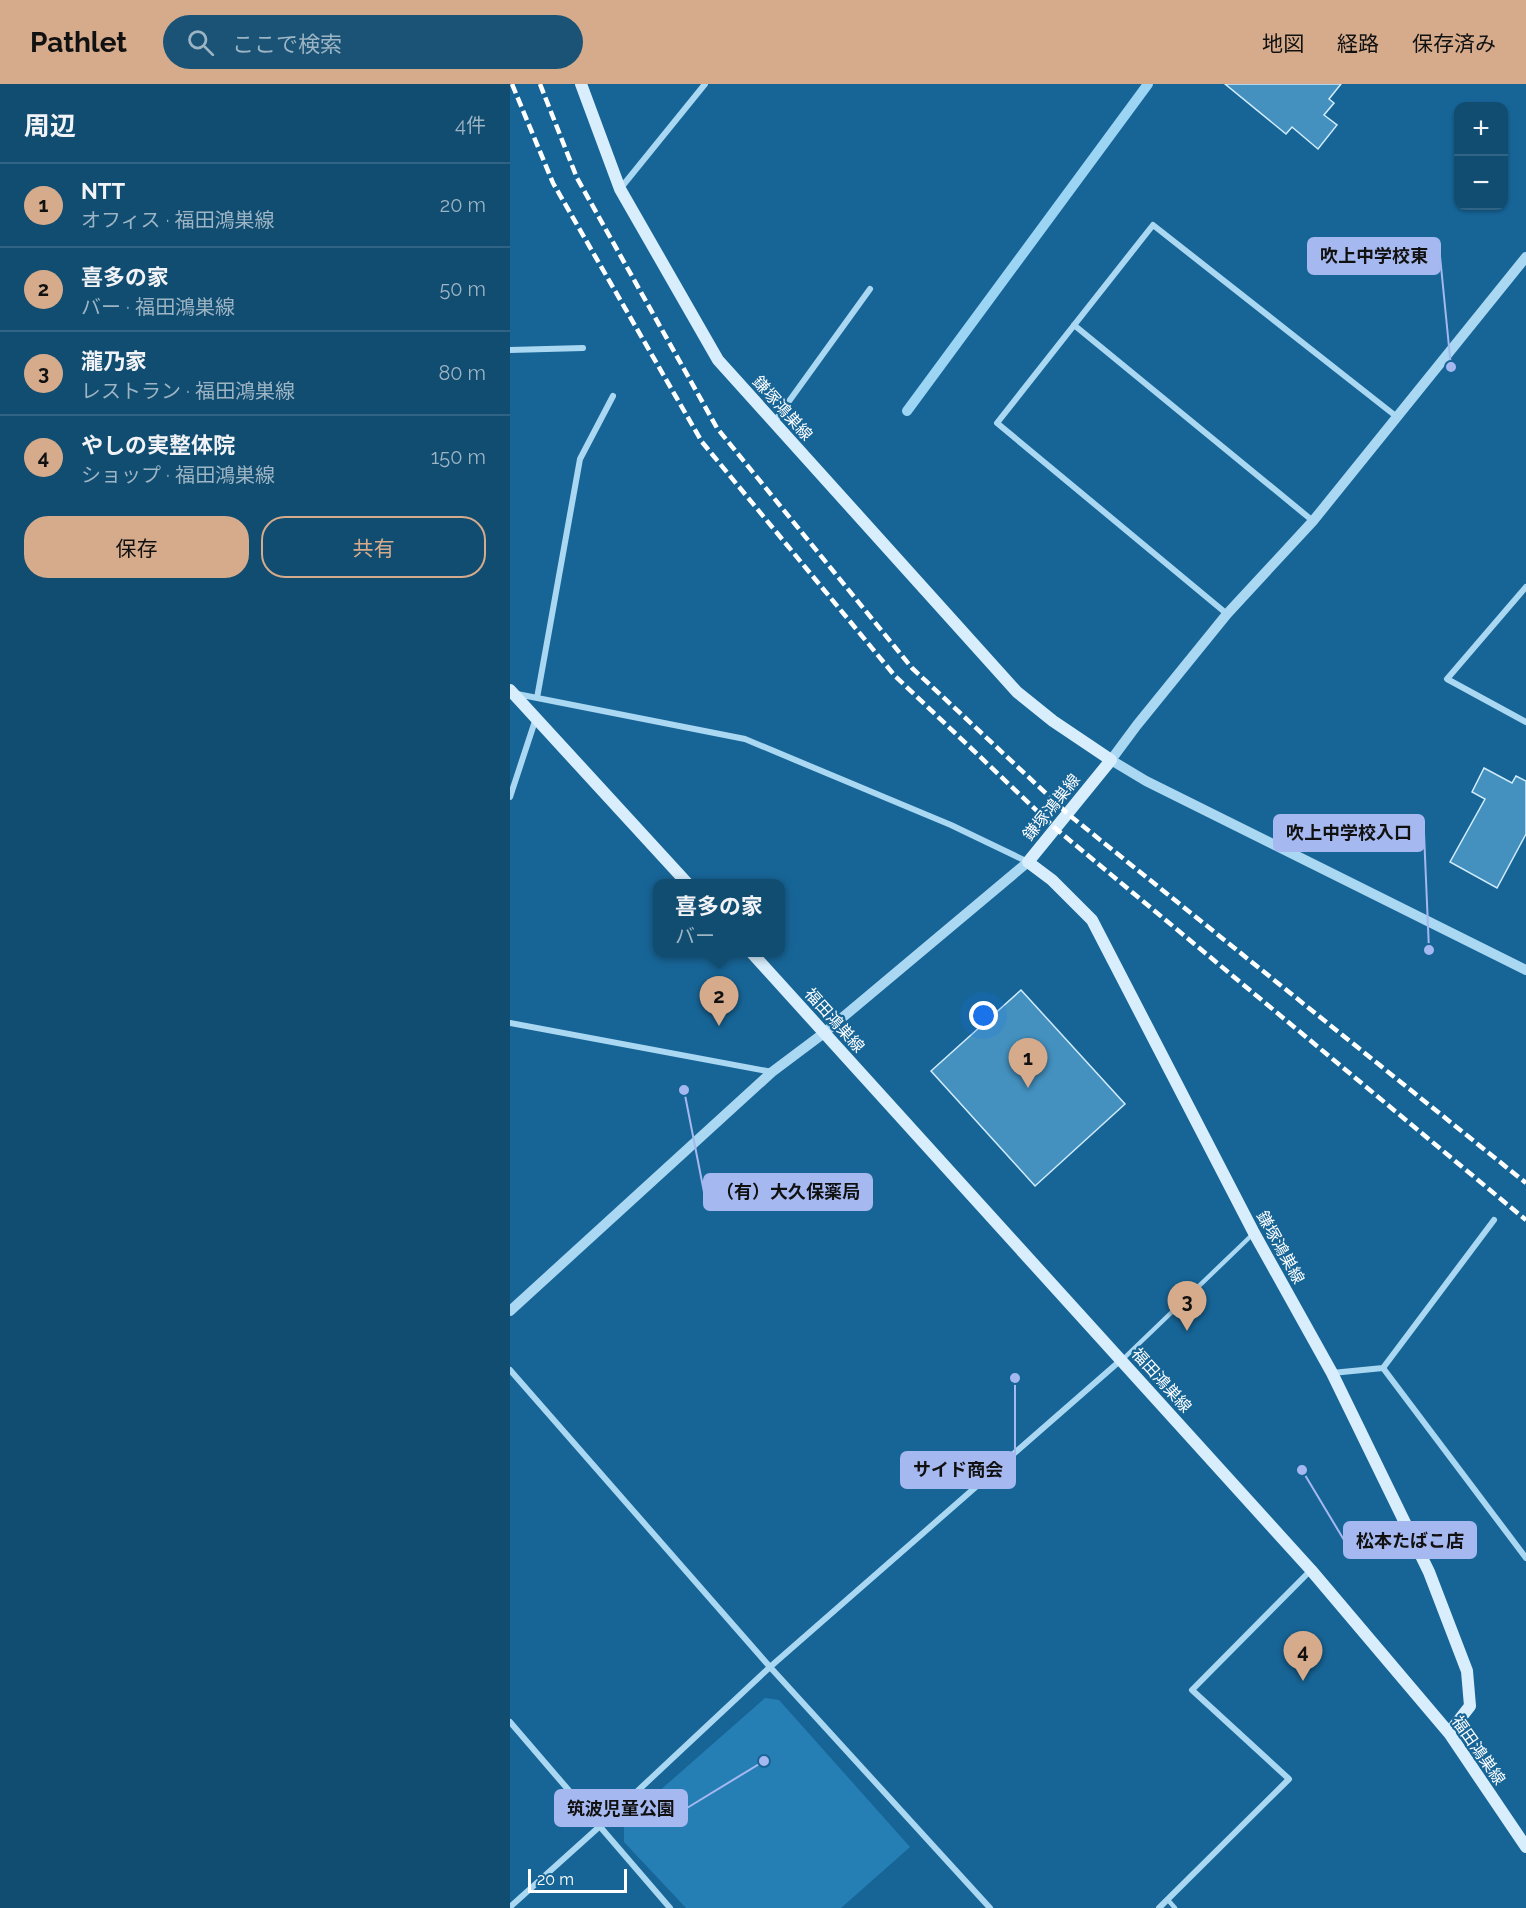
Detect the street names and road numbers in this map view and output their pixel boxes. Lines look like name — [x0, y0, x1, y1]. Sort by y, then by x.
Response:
street label: 鎌塚鴻巣線 — [749, 372, 816, 444]
street label: 鎌塚鴻巣線 — [1019, 770, 1084, 844]
street label: 福田鴻巣線 — [801, 984, 868, 1056]
street label: 鎌塚鴻巣線 — [1253, 1208, 1308, 1287]
street label: 福田鴻巣線 — [1128, 1344, 1195, 1416]
street label: 福田鴻巣線 — [1448, 1712, 1509, 1789]

